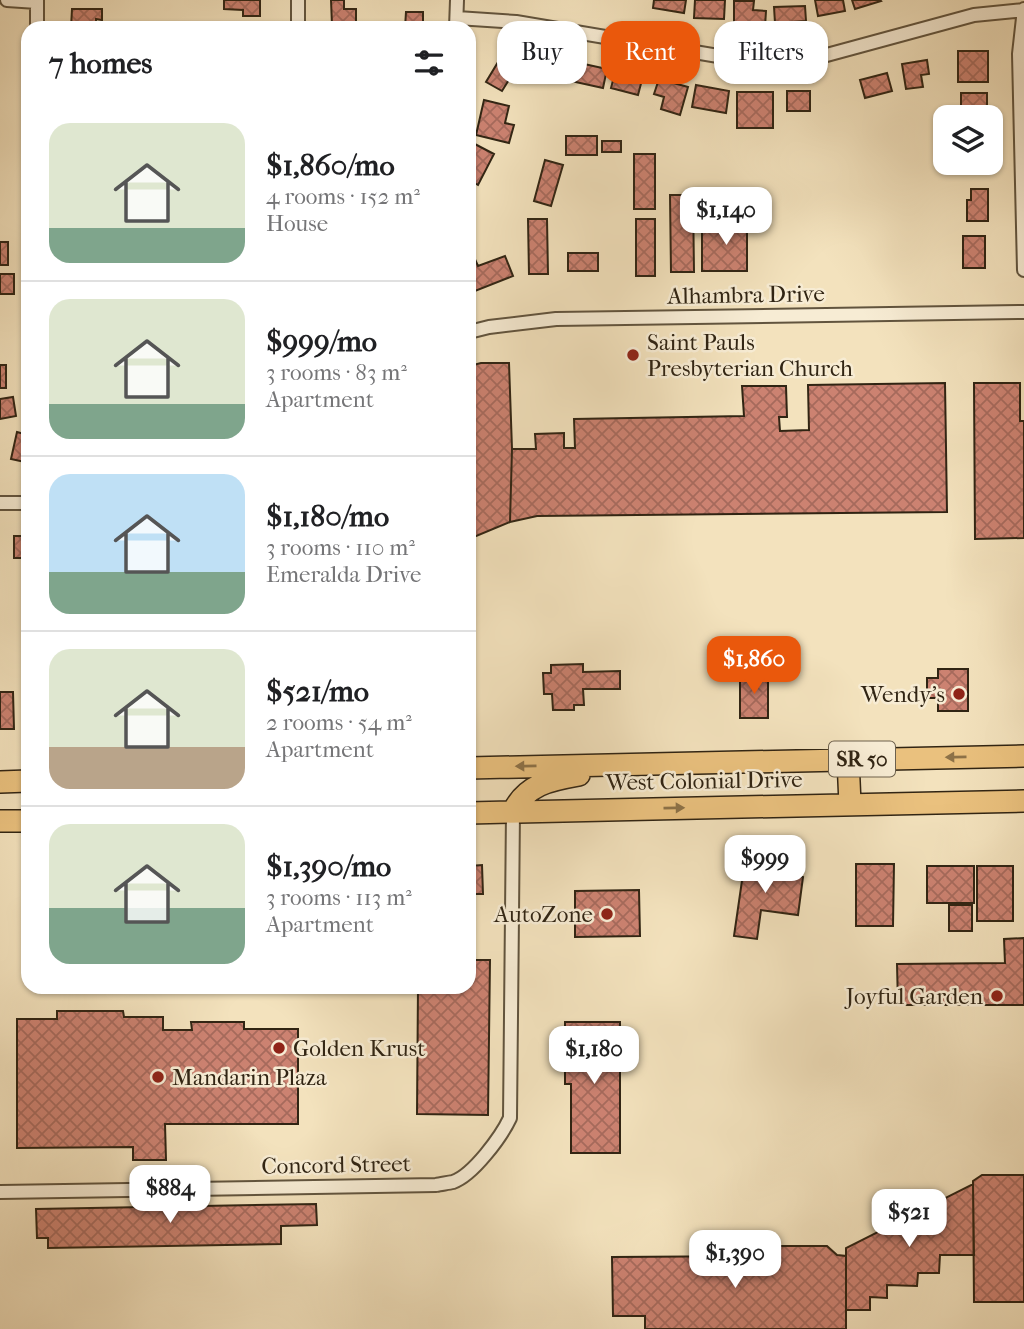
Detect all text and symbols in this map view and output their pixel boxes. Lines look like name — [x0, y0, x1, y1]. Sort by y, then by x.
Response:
chip: Buy — [497, 21, 587, 84]
chip: Rent — [601, 21, 700, 84]
chip: Filters — [714, 21, 828, 84]
icon: filters — [410, 44, 448, 82]
text: 7 homes — [49, 46, 152, 81]
map controls — [933, 105, 1003, 175]
button: layers — [933, 105, 1003, 175]
text: $1,860/mo — [266, 148, 395, 183]
icon: home — [105, 151, 189, 235]
text: 4 rooms · 152 m² — [266, 183, 420, 210]
pin: $1,140 — [669, 188, 783, 247]
text: $1,140 — [696, 196, 756, 223]
text: House — [266, 210, 328, 237]
street label: Alhambra Drive — [666, 280, 825, 310]
text: $999/mo — [266, 324, 377, 359]
icon: home — [105, 327, 189, 411]
place label: Saint Pauls Presbyterian Church — [647, 329, 853, 382]
marker: Saint Pauls Presbyterian Church — [625, 347, 641, 363]
text: 3 rooms · 83 m² — [266, 359, 407, 386]
text: Apartment — [266, 386, 374, 413]
text: $1,180/mo — [266, 499, 389, 534]
icon: home — [105, 502, 189, 586]
text: 3 rooms · 110 m² — [266, 534, 415, 561]
text: Emeralda Drive — [266, 561, 421, 588]
pin: $1,860 — [697, 636, 811, 696]
text: $1,860 — [723, 645, 785, 672]
text: $521/mo — [266, 674, 369, 709]
icon: home — [105, 677, 189, 761]
place label: Wendy's — [860, 681, 945, 708]
marker: Wendy's — [951, 686, 967, 702]
text: 2 rooms · 54 m² — [266, 709, 412, 736]
text: Apartment — [266, 736, 374, 763]
road number: SR 50 — [829, 742, 895, 776]
one-way arrow — [945, 751, 967, 763]
one-way arrow — [515, 761, 537, 772]
street label: West Colonial Drive — [604, 766, 803, 796]
one-way arrow — [663, 803, 685, 814]
pin: $999 — [724, 836, 806, 895]
text: $999 — [741, 844, 789, 871]
text: $1,390/mo — [266, 849, 391, 884]
icon: home — [105, 852, 189, 936]
text: 3 rooms · 113 m² — [266, 884, 412, 911]
place label: AutoZone — [493, 901, 593, 928]
marker: AutoZone — [599, 906, 615, 922]
text: Apartment — [266, 911, 374, 938]
place label: Joyful Garden — [844, 983, 984, 1010]
marker: Joyful Garden — [989, 988, 1005, 1004]
pin: $1,180 — [537, 1026, 651, 1086]
place label: Golden Krust — [293, 1035, 425, 1062]
text: $1,180 — [565, 1035, 623, 1062]
marker: Golden Krust — [271, 1040, 287, 1056]
place label: Mandarin Plaza — [172, 1064, 327, 1091]
marker: Mandarin Plaza — [150, 1069, 166, 1085]
street label: Concord Street — [261, 1150, 411, 1180]
pin: $884 — [129, 1166, 211, 1225]
text: $884 — [145, 1174, 195, 1201]
pin: $521 — [868, 1190, 950, 1249]
text: $521 — [888, 1198, 930, 1225]
pin: $1,390 — [678, 1230, 792, 1290]
text: $1,390 — [705, 1239, 765, 1266]

